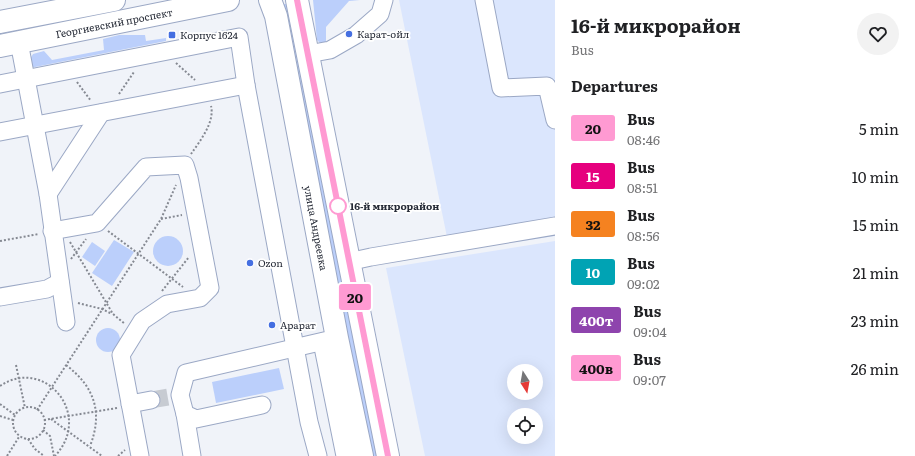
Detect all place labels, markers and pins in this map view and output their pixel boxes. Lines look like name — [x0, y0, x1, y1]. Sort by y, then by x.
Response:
place label: Карат-ойл — [357, 26, 409, 41]
place label: Корпус 1624 — [180, 27, 239, 42]
marker: Карат-ойл — [344, 29, 354, 39]
marker: Корпус 1624 — [167, 30, 177, 40]
marker: 16-й микрорайон — [329, 197, 347, 215]
place label: 16-й микрорайон — [350, 198, 439, 213]
place label: Ozon — [258, 255, 283, 270]
marker: Ozon — [245, 258, 255, 268]
place label: Арарат — [280, 317, 316, 332]
marker: Арарат — [267, 320, 277, 330]

